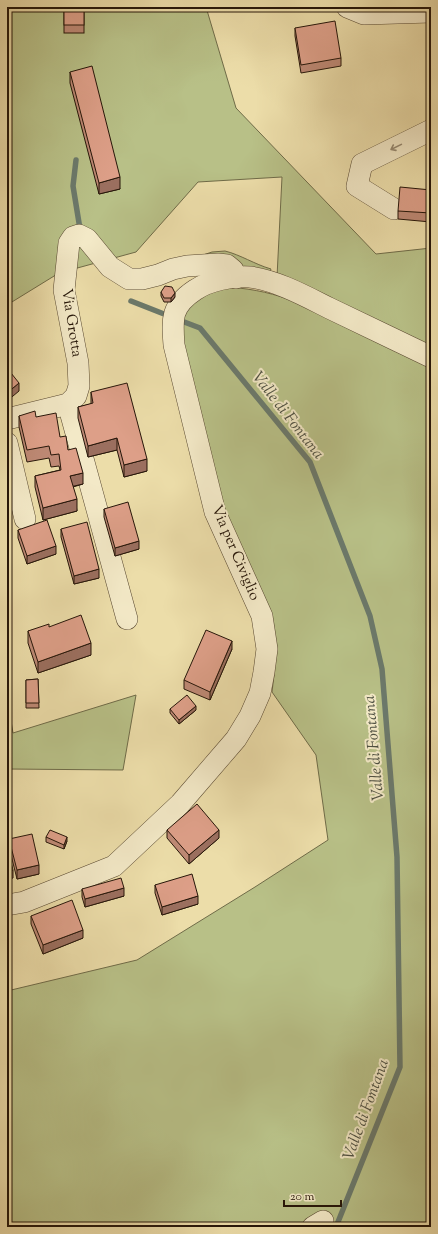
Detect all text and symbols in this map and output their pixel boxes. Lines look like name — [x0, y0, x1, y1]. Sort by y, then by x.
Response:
one-way arrow — [390, 144, 402, 151]
street label: Via Grotta — [55, 287, 87, 359]
water label: Valle di Fontana — [245, 367, 329, 465]
street label: Via per Civiglio — [205, 502, 265, 604]
water label: Valle di Fontana — [359, 694, 391, 802]
water label: Valle di Fontana — [338, 1056, 396, 1164]
scale bar — [284, 1182, 341, 1208]
text: 20 m — [290, 1188, 315, 1206]

